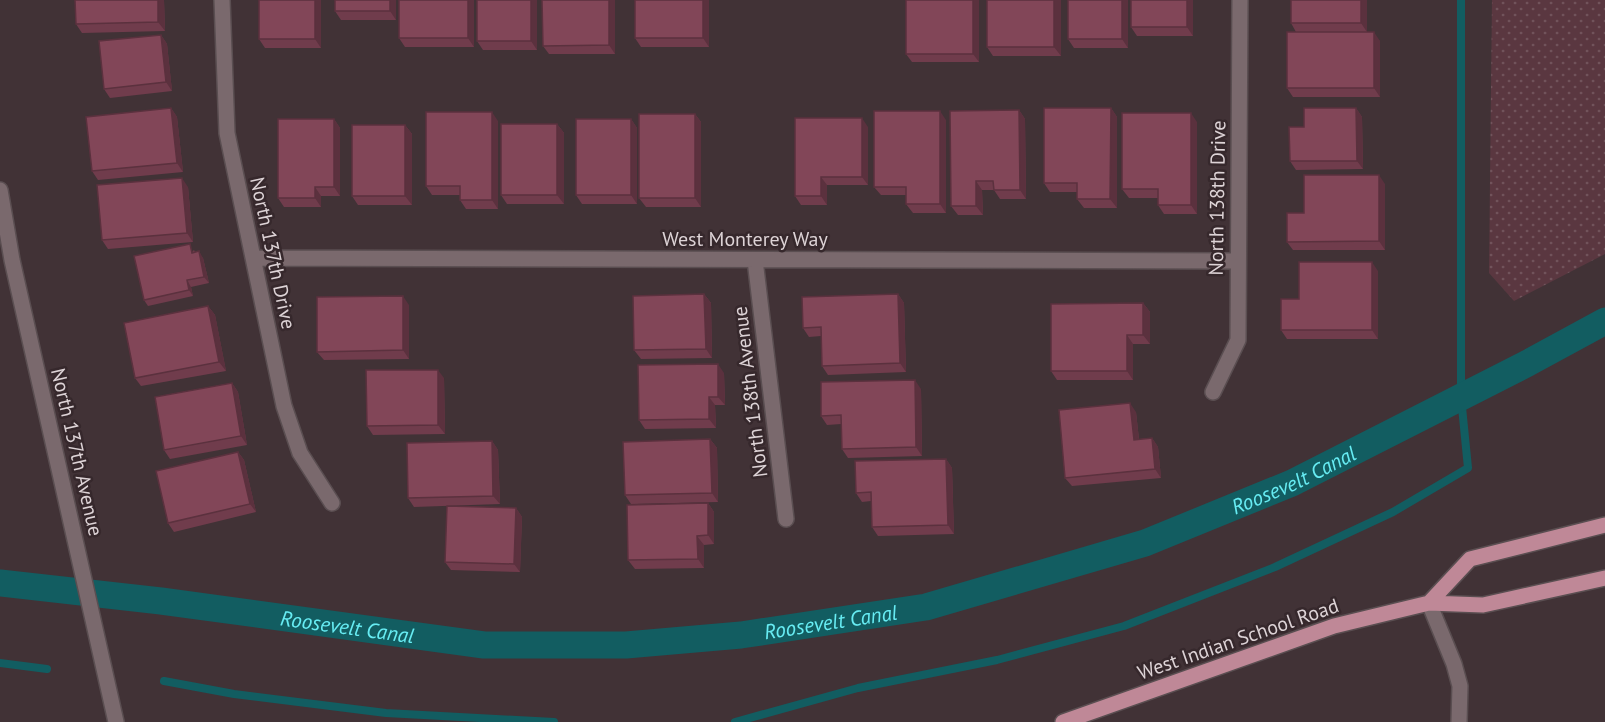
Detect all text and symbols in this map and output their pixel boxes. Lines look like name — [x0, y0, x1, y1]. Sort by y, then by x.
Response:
street label: North 138th Drive — [1203, 120, 1231, 276]
street label: North 137th Drive — [244, 175, 302, 331]
street label: West Monterey Way — [662, 226, 829, 252]
street label: North 138th Avenue — [727, 305, 773, 479]
street label: North 137th Avenue — [45, 365, 109, 539]
water label: Roosevelt Canal — [1227, 439, 1361, 520]
street label: West Indian School Road — [1134, 592, 1342, 686]
water label: Roosevelt Canal — [762, 598, 899, 645]
water label: Roosevelt Canal — [279, 604, 416, 649]

